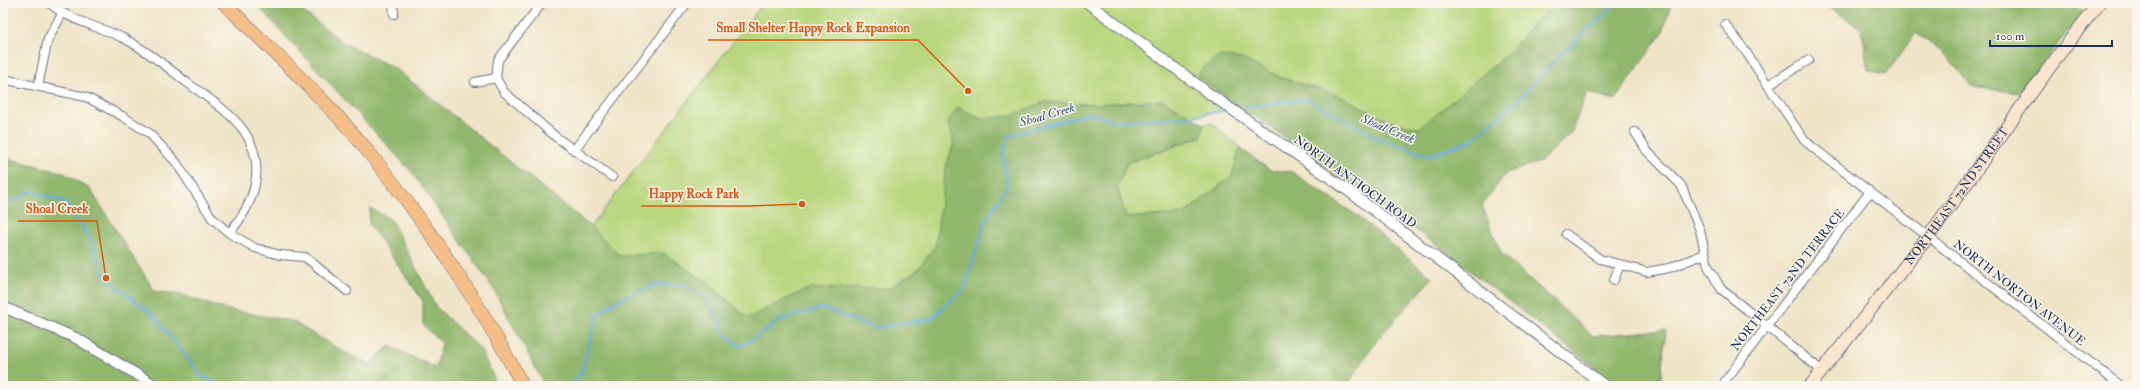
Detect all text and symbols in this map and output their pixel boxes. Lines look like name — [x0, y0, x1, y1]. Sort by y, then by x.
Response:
callout: Small Shelter Happy Rock Expansion — [708, 15, 918, 40]
text: Small Shelter Happy Rock Expansion — [716, 20, 910, 37]
scale bar — [1990, 22, 2112, 48]
text: 100 m — [1996, 29, 2025, 44]
water label: Shoal Creek — [1017, 99, 1076, 131]
water label: Shoal Creek — [1358, 110, 1417, 147]
street label: NORTHEAST 72ND STREET — [1901, 124, 2012, 268]
street label: NORTH ANTIOCH ROAD — [1291, 132, 1420, 232]
callout: Happy Rock Park — [641, 181, 748, 206]
text: Happy Rock Park — [649, 186, 740, 203]
callout: Shoal Creek — [18, 196, 97, 221]
text: Shoal Creek — [25, 201, 89, 217]
street label: NORTHEAST 72ND TERRACE — [1728, 206, 1848, 354]
street label: NORTH NORTON AVENUE — [1950, 237, 2088, 349]

